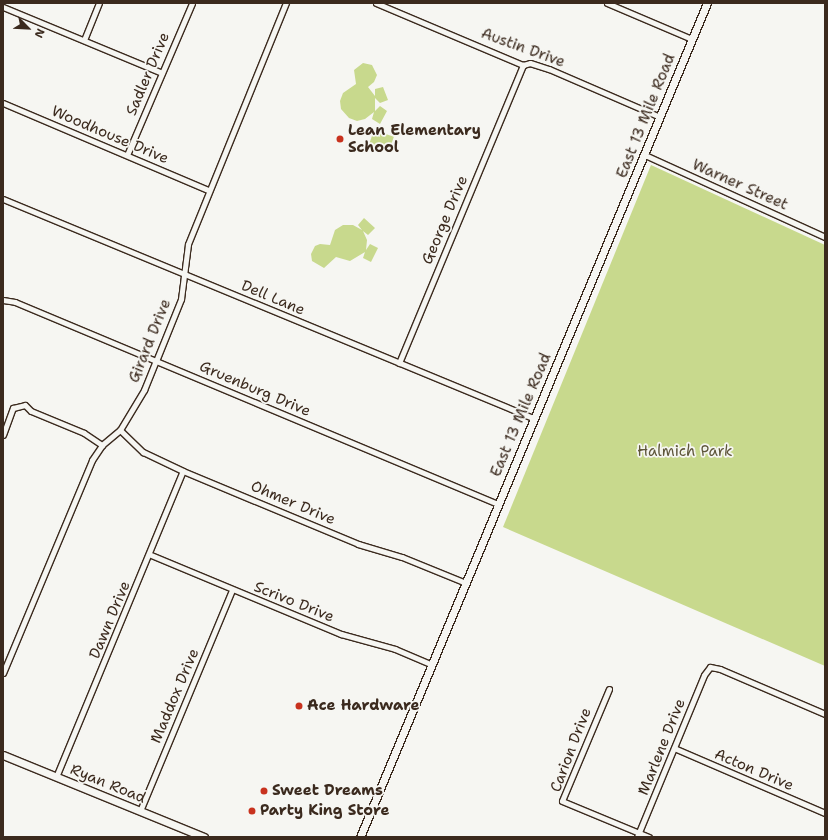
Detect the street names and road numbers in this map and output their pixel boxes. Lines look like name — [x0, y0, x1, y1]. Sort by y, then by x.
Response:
street label: Austin Drive — [479, 25, 567, 71]
street label: Sadler Drive — [122, 30, 174, 118]
street label: East 13 Mile Road — [613, 51, 679, 181]
street label: Woodhouse Drive — [49, 102, 171, 168]
street label: Warner Street — [689, 156, 791, 214]
street label: George Drive — [418, 173, 472, 267]
street label: Dell Lane — [239, 277, 307, 319]
street label: Girard Drive — [125, 297, 175, 385]
street label: East 13 Mile Road — [487, 350, 555, 480]
street label: Gruenburg Drive — [197, 357, 313, 421]
street label: Ohmer Drive — [248, 477, 338, 529]
street label: Dawn Drive — [86, 578, 134, 662]
street label: Scrivo Drive — [251, 578, 337, 626]
street label: Maddox Drive — [147, 646, 203, 746]
street label: Marlene Drive — [634, 696, 690, 798]
street label: Carion Drive — [547, 705, 595, 795]
street label: Acton Drive — [712, 745, 796, 795]
street label: Ryan Road — [68, 761, 148, 807]

